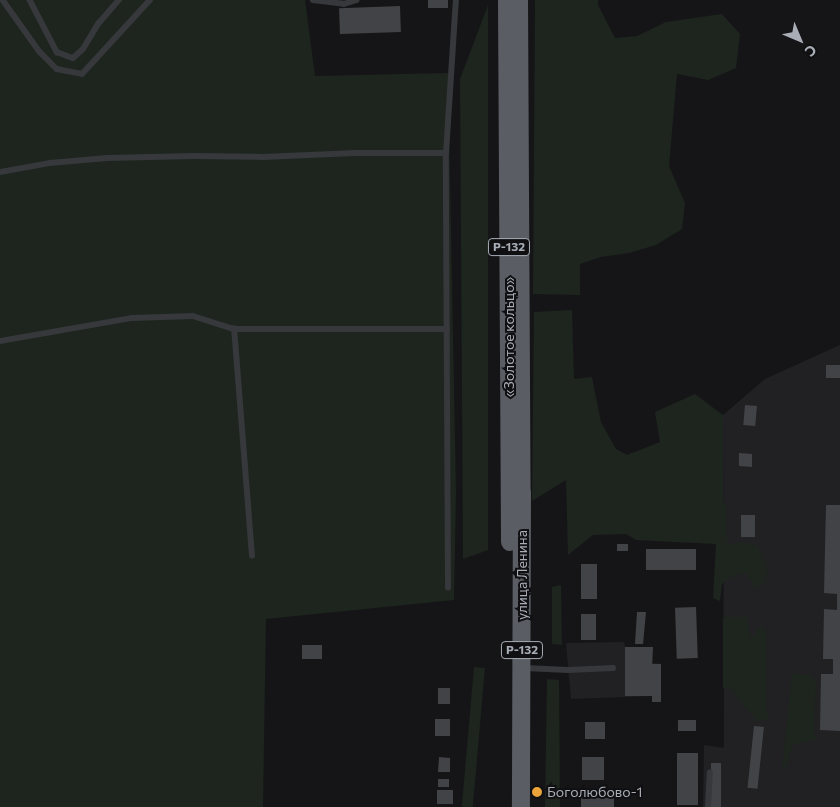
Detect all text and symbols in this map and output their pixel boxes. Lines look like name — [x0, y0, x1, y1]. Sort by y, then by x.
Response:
north arrow — [775, 15, 825, 65]
text: С — [802, 42, 820, 60]
road number: Р-132 — [488, 238, 530, 256]
street label: «Золотое кольцо» — [501, 277, 517, 397]
street label: улица Ленина — [514, 530, 530, 620]
road number: Р-132 — [501, 640, 543, 660]
place label: Боголюбово-1 — [547, 784, 643, 800]
marker: Боголюбово-1 — [531, 786, 543, 798]

